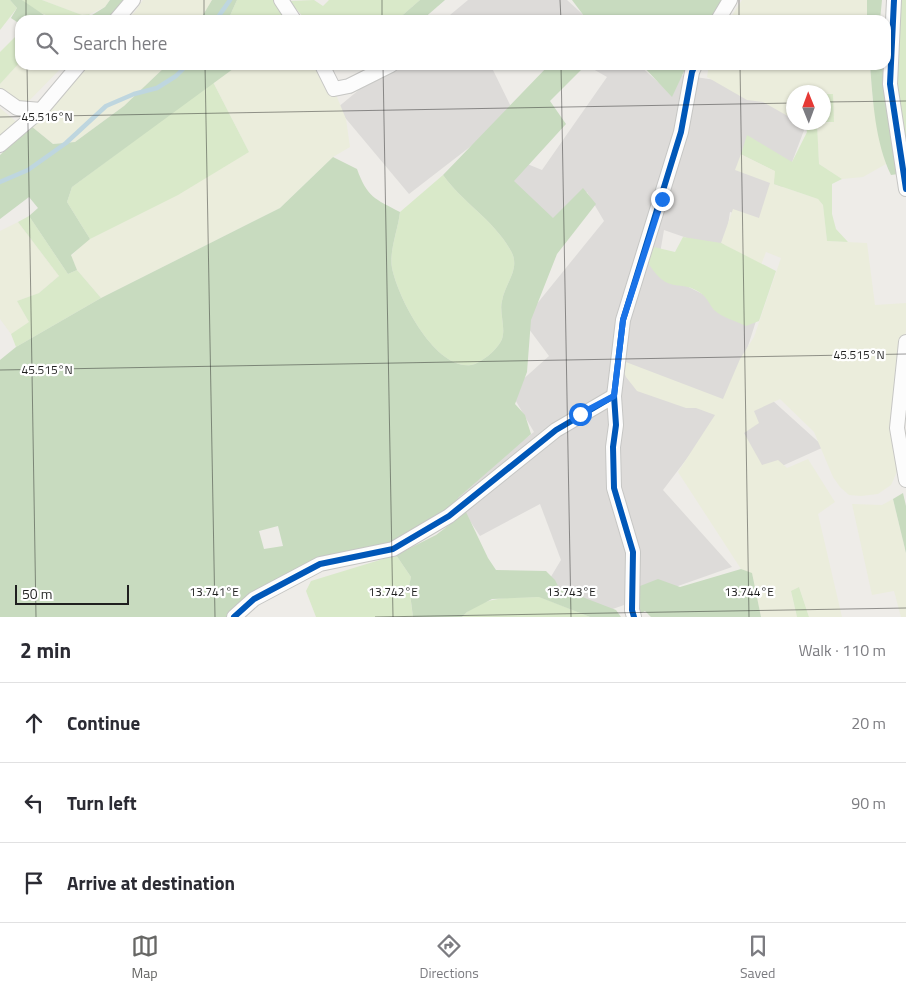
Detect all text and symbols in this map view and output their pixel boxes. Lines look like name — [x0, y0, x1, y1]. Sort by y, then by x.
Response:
search box — [15, 15, 891, 70]
text: Search here — [73, 28, 167, 57]
icon: search — [33, 29, 61, 57]
north arrow — [786, 85, 831, 130]
text: 45.516°N — [21, 107, 73, 126]
route end — [651, 188, 674, 211]
text: 45.515°N — [833, 345, 885, 364]
text: 45.515°N — [21, 360, 73, 379]
route start — [569, 403, 592, 426]
scale bar — [15, 582, 129, 605]
text: 13.741°E — [189, 582, 239, 601]
text: 13.742°E — [368, 582, 418, 601]
text: 13.743°E — [546, 582, 596, 601]
text: 13.744°E — [724, 582, 774, 601]
text: 50 m — [22, 583, 52, 604]
text: 2 min — [20, 634, 71, 666]
text: Walk · 110 m — [798, 638, 886, 662]
text: Continue — [67, 708, 140, 737]
icon: ahead — [20, 709, 48, 737]
text: 20 m — [851, 711, 886, 735]
text: Turn left — [67, 788, 137, 817]
icon: left — [20, 789, 48, 817]
text: 90 m — [851, 791, 886, 815]
text: Arrive at destination — [67, 868, 235, 897]
icon: arrive — [20, 869, 48, 897]
tab: Map — [131, 932, 159, 983]
tab: Directions — [420, 932, 479, 983]
tab: Saved — [740, 932, 776, 983]

